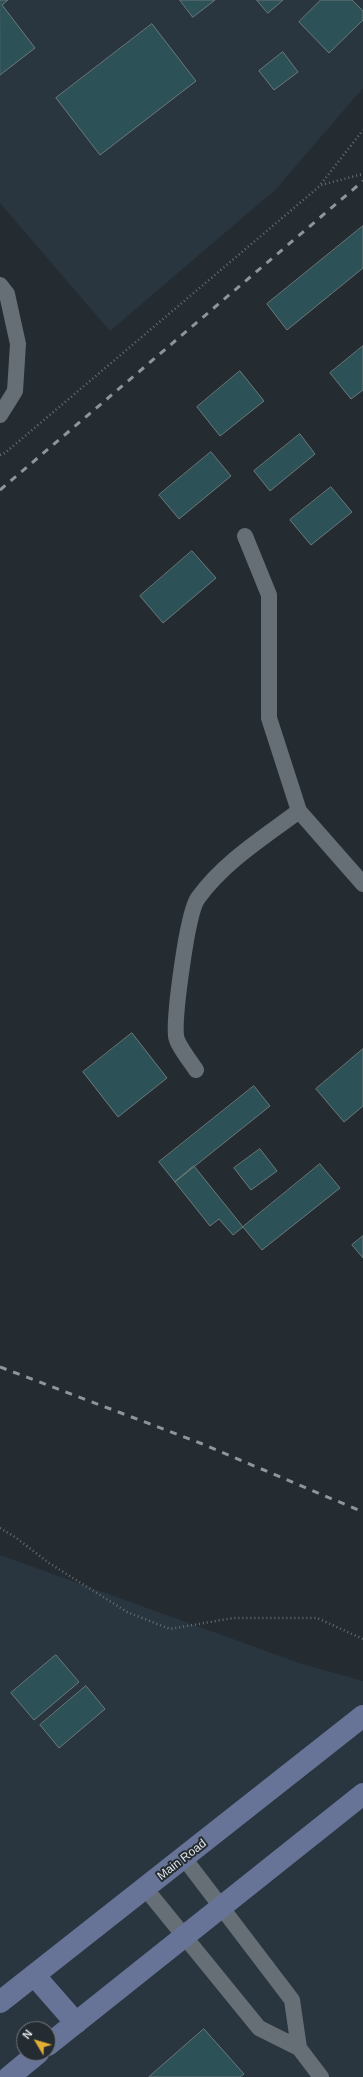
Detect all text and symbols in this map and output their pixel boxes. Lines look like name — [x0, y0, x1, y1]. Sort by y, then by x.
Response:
street label: Main Road — [155, 1836, 209, 1884]
north arrow — [16, 2021, 56, 2061]
text: N — [20, 2027, 35, 2041]

